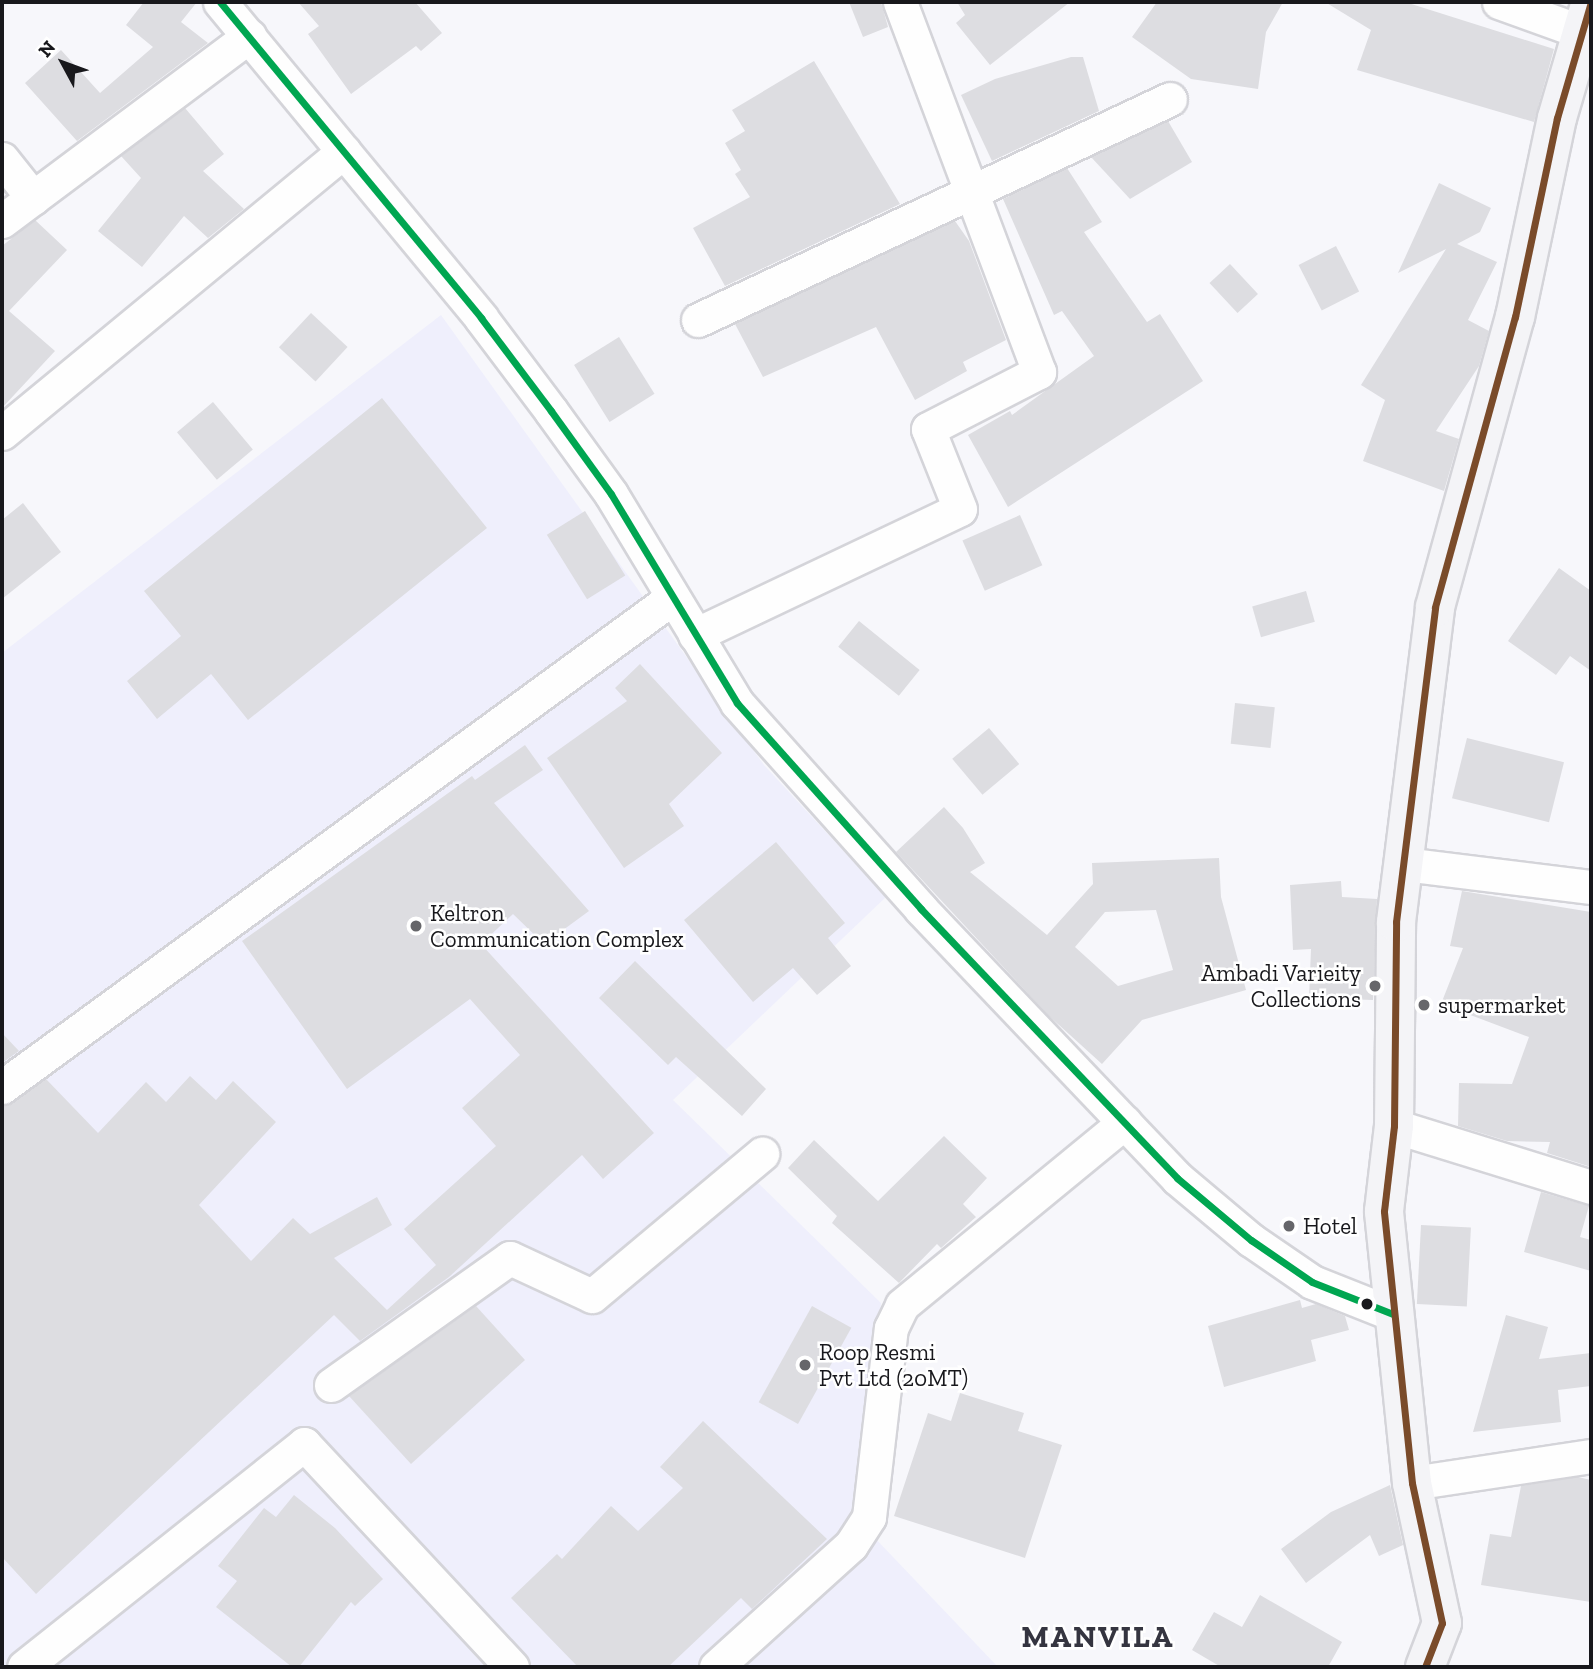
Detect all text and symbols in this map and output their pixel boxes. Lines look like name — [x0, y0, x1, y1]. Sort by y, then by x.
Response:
north arrow — [28, 28, 98, 98]
text: N — [33, 36, 60, 62]
place label: Keltron Communication Complex — [430, 899, 683, 953]
marker: Keltron Communication Complex — [408, 918, 424, 934]
place label: Ambadi Varieity Collections — [1200, 959, 1361, 1013]
marker: Ambadi Varieity Collections — [1367, 978, 1383, 994]
place label: supermarket — [1438, 991, 1565, 1019]
marker: supermarket — [1416, 997, 1432, 1013]
place label: Hotel — [1303, 1212, 1357, 1240]
marker: Hotel — [1281, 1218, 1297, 1234]
unlabelled marker — [1360, 1297, 1374, 1311]
place label: Roop Resmi Pvt Ltd (20MT) — [819, 1338, 968, 1392]
marker: Roop Resmi Pvt Ltd (20MT) — [797, 1357, 813, 1373]
district label: MANVILA — [1022, 1619, 1174, 1655]

